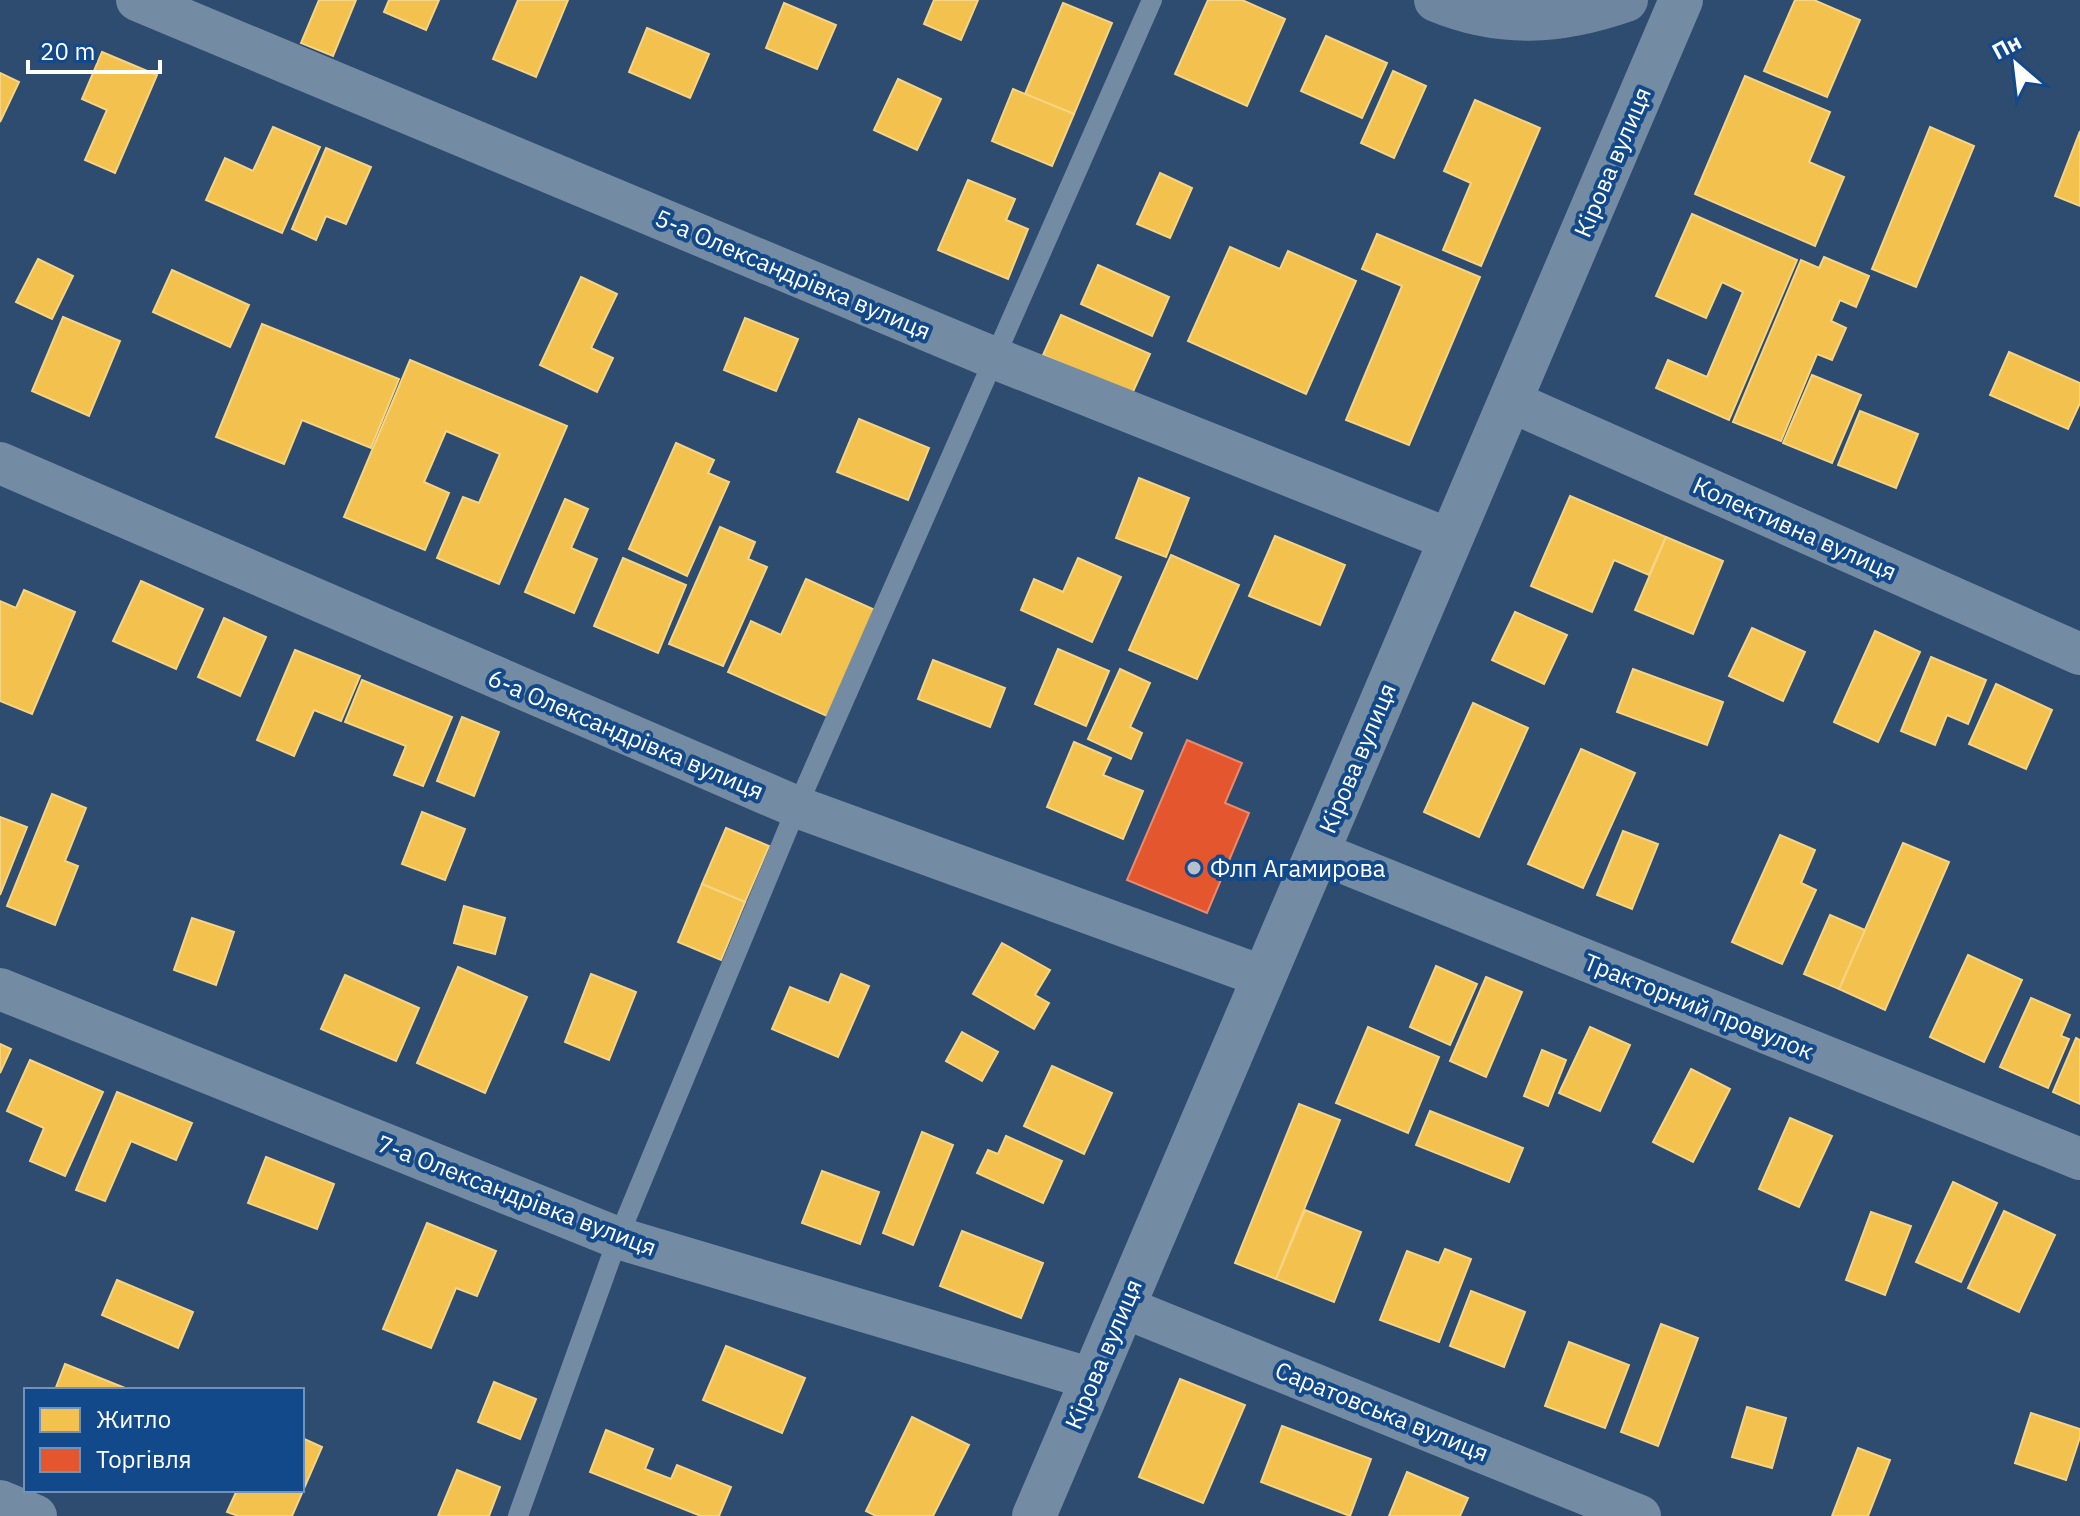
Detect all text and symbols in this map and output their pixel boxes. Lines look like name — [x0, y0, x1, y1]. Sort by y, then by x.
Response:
scale bar — [28, 24, 160, 74]
north arrow — [1976, 24, 2056, 104]
text: Пн — [1987, 26, 2026, 66]
text: 20 m — [40, 35, 95, 67]
street label: Кірова вулиця — [1566, 82, 1658, 242]
street label: 5-а Олександрівка вулиця — [650, 201, 936, 347]
street label: Колективна вулиця — [1688, 469, 1902, 587]
street label: 6-а Олександрівка вулиця — [483, 661, 769, 807]
street label: Кірова вулиця — [1311, 678, 1403, 838]
place label: Флп Агамирова — [1210, 852, 1386, 884]
marker: Флп Агамирова — [1185, 859, 1203, 877]
street label: Тракторний провулок — [1579, 945, 1819, 1067]
street label: 7-а Олександрівка вулиця — [373, 1127, 661, 1263]
street label: Кірова вулиця — [1057, 1274, 1149, 1434]
street label: Саратовська вулиця — [1271, 1354, 1493, 1468]
legend — [24, 1388, 304, 1492]
text: Житло — [96, 1403, 171, 1435]
text: Торгівля — [96, 1443, 192, 1475]

